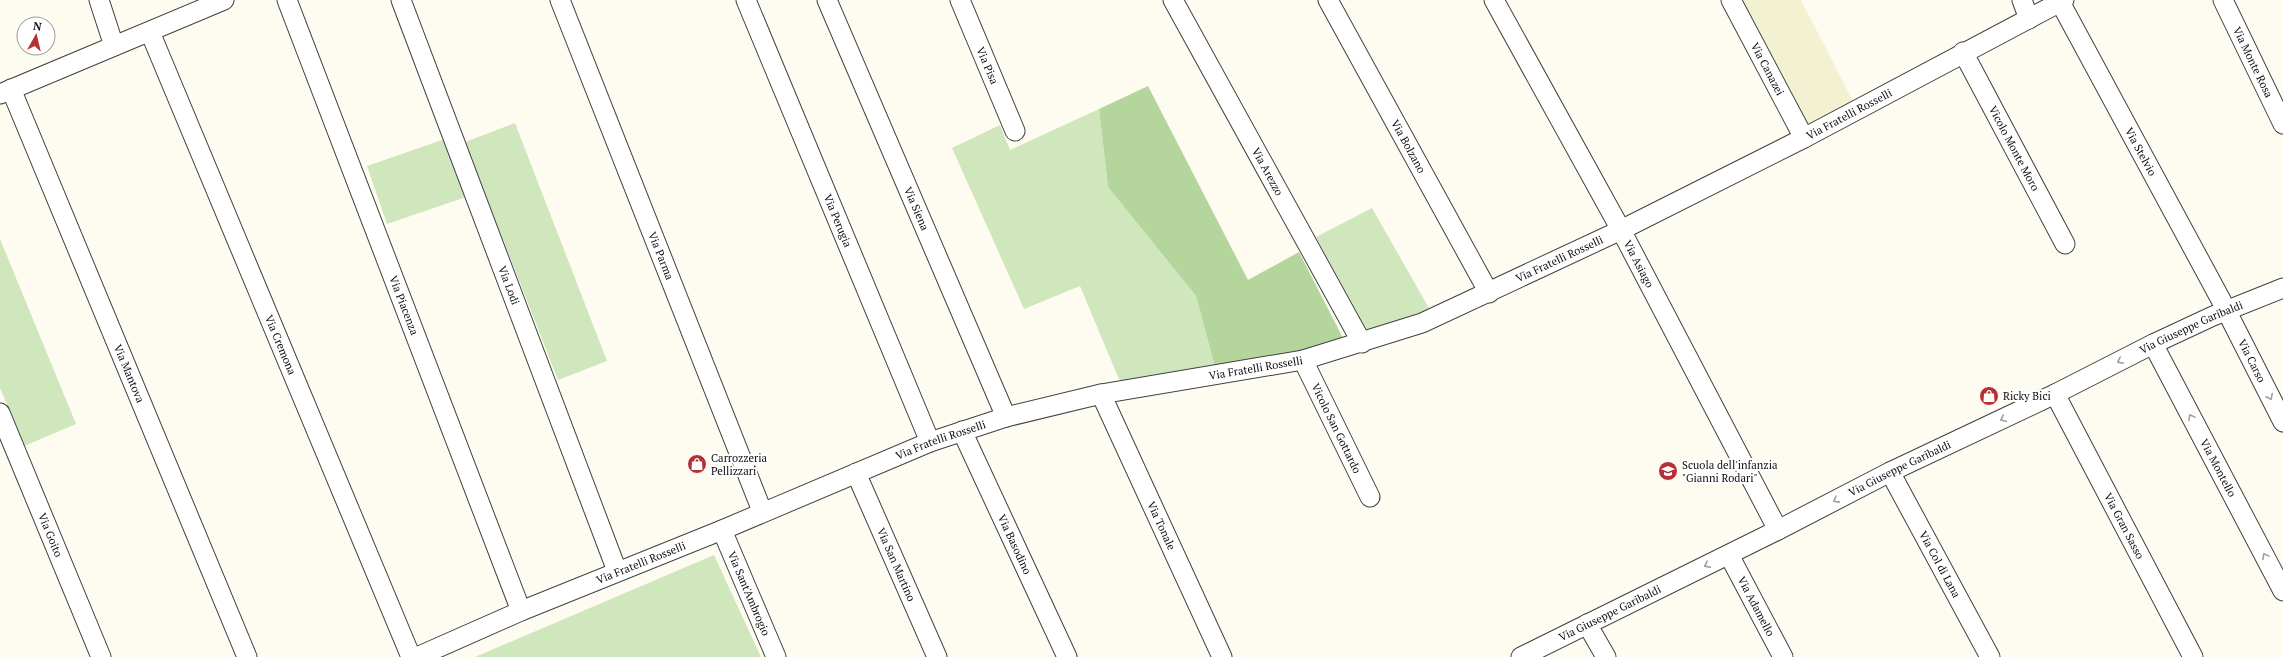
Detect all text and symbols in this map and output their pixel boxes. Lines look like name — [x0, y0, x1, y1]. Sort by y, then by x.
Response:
north arrow — [16, 16, 56, 56]
text: N — [32, 19, 43, 34]
street label: Via Monte Rosa — [2230, 24, 2276, 100]
street label: Via Canazei — [1748, 40, 1787, 98]
street label: Via Pisa — [973, 45, 1002, 87]
street label: Via Fratelli Rosselli — [1804, 86, 1894, 143]
street label: Vicolo Monte Moro — [1986, 103, 2042, 193]
street label: Via Bolzano — [1388, 117, 1429, 176]
street label: Via Stelvio — [2122, 125, 2160, 178]
street label: Via Arezzo — [1249, 145, 1286, 198]
street label: Via Siena — [901, 185, 932, 233]
street label: Via Perugia — [821, 192, 855, 250]
street label: Via Parma — [645, 230, 677, 282]
street label: Via Fratelli Rosselli — [1513, 232, 1605, 285]
street label: Via Asiago — [1621, 238, 1657, 290]
street label: Via Lodi — [495, 264, 523, 307]
street label: Via Piacenza — [386, 274, 422, 337]
street label: Via Giuseppe Garibaldi — [2137, 298, 2245, 357]
street label: Via Cremona — [262, 313, 300, 377]
street label: Via Carso — [2235, 337, 2269, 385]
street label: Via Mantova — [111, 342, 148, 405]
street label: Via Fratelli Rosselli — [1208, 353, 1304, 383]
one-way arrow — [2116, 356, 2124, 364]
street label: Vicolo San Gottardo — [1308, 381, 1364, 476]
shop icon: Ricky Bici — [1978, 385, 2000, 407]
place label: Ricky Bici — [2003, 389, 2051, 403]
one-way arrow — [2266, 393, 2273, 401]
one-way arrow — [2000, 414, 2007, 422]
one-way arrow — [2188, 414, 2196, 421]
street label: Via Fratelli Rosselli — [893, 417, 988, 463]
street label: Via Montello — [2197, 436, 2239, 499]
street label: Via Giuseppe Garibaldi — [1846, 437, 1953, 499]
place label: Carrozzeria Pellizzari — [711, 451, 767, 478]
shop icon: Carrozzeria Pellizzari — [686, 453, 708, 475]
place label: Scuola dell'infanzia "Gianni Rodari" — [1682, 458, 1778, 485]
school or university icon: Scuola dell'infanzia "Gianni Rodari" — [1657, 460, 1679, 482]
street label: Via Gran Sasso — [2101, 490, 2147, 561]
one-way arrow — [1833, 495, 1840, 503]
street label: Via Tonale — [1144, 499, 1179, 553]
street label: Via Goito — [35, 511, 66, 559]
street label: Via Basodino — [995, 512, 1035, 576]
street label: Via San Martino — [874, 525, 919, 604]
street label: Via Col di Lana — [1916, 529, 1964, 601]
street label: Via Fratelli Rosselli — [594, 538, 688, 587]
street label: Via Sant'Ambrogio — [725, 549, 773, 638]
one-way arrow — [2262, 553, 2270, 561]
one-way arrow — [1704, 560, 1712, 568]
street label: Via Adamello — [1735, 574, 1778, 639]
street label: Via Giuseppe Garibaldi — [1556, 582, 1663, 644]

